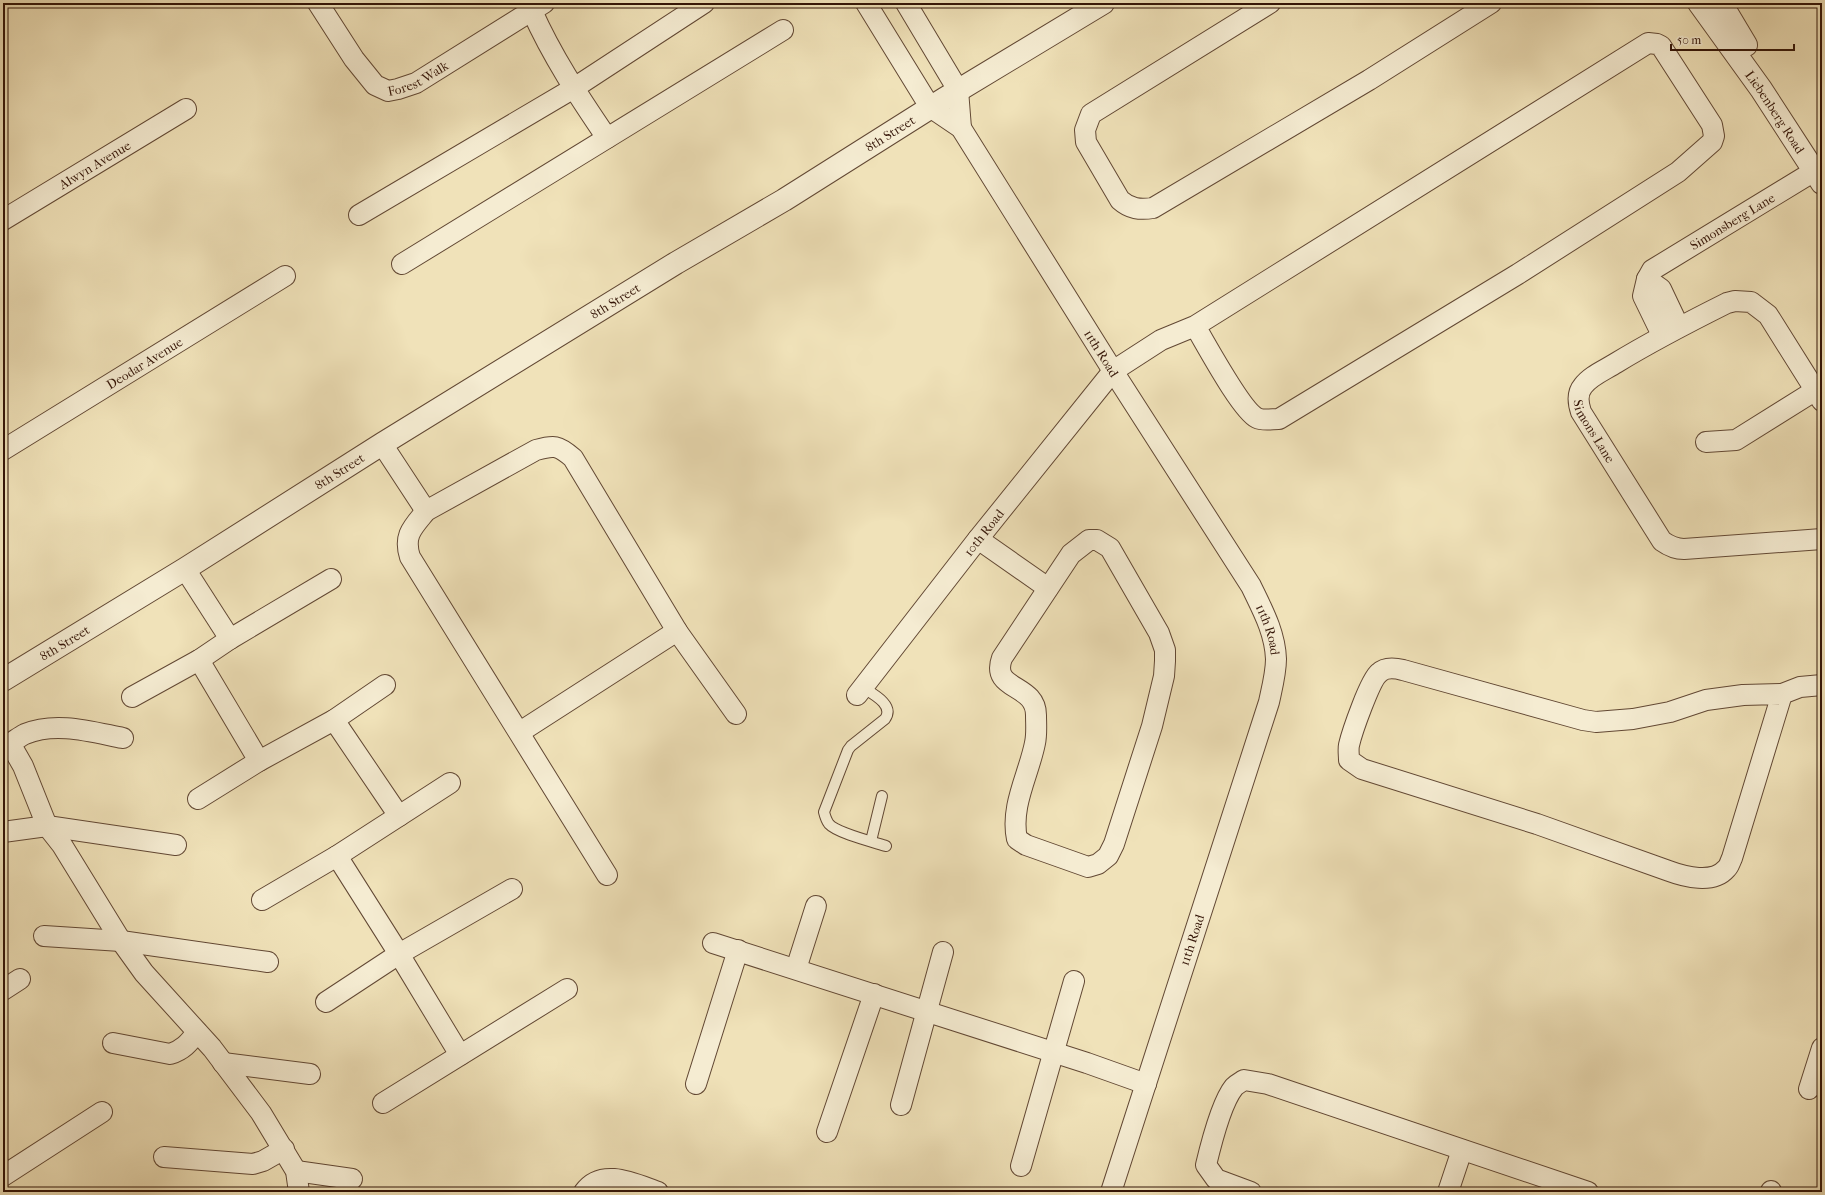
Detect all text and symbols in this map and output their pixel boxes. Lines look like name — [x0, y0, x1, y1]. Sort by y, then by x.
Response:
scale bar — [1671, 26, 1794, 52]
text: 50 m — [1677, 33, 1701, 47]
street label: Forest Walk — [386, 57, 451, 98]
street label: Liebenberg Road — [1743, 67, 1809, 157]
street label: 8th Street — [862, 112, 918, 154]
street label: Alwyn Avenue — [55, 137, 133, 192]
street label: Simonsberg Lane — [1687, 189, 1778, 253]
street label: 8th Street — [587, 279, 643, 322]
street label: 11th Road — [1081, 327, 1123, 380]
street label: Deodar Avenue — [104, 333, 185, 392]
street label: Simons Lane — [1571, 399, 1619, 466]
street label: 8th Street — [312, 450, 367, 492]
street label: 10th Road — [960, 505, 1007, 559]
street label: 11th Road — [1253, 602, 1283, 657]
street label: 8th Street — [37, 621, 92, 663]
street label: 11th Road — [1177, 912, 1208, 967]

